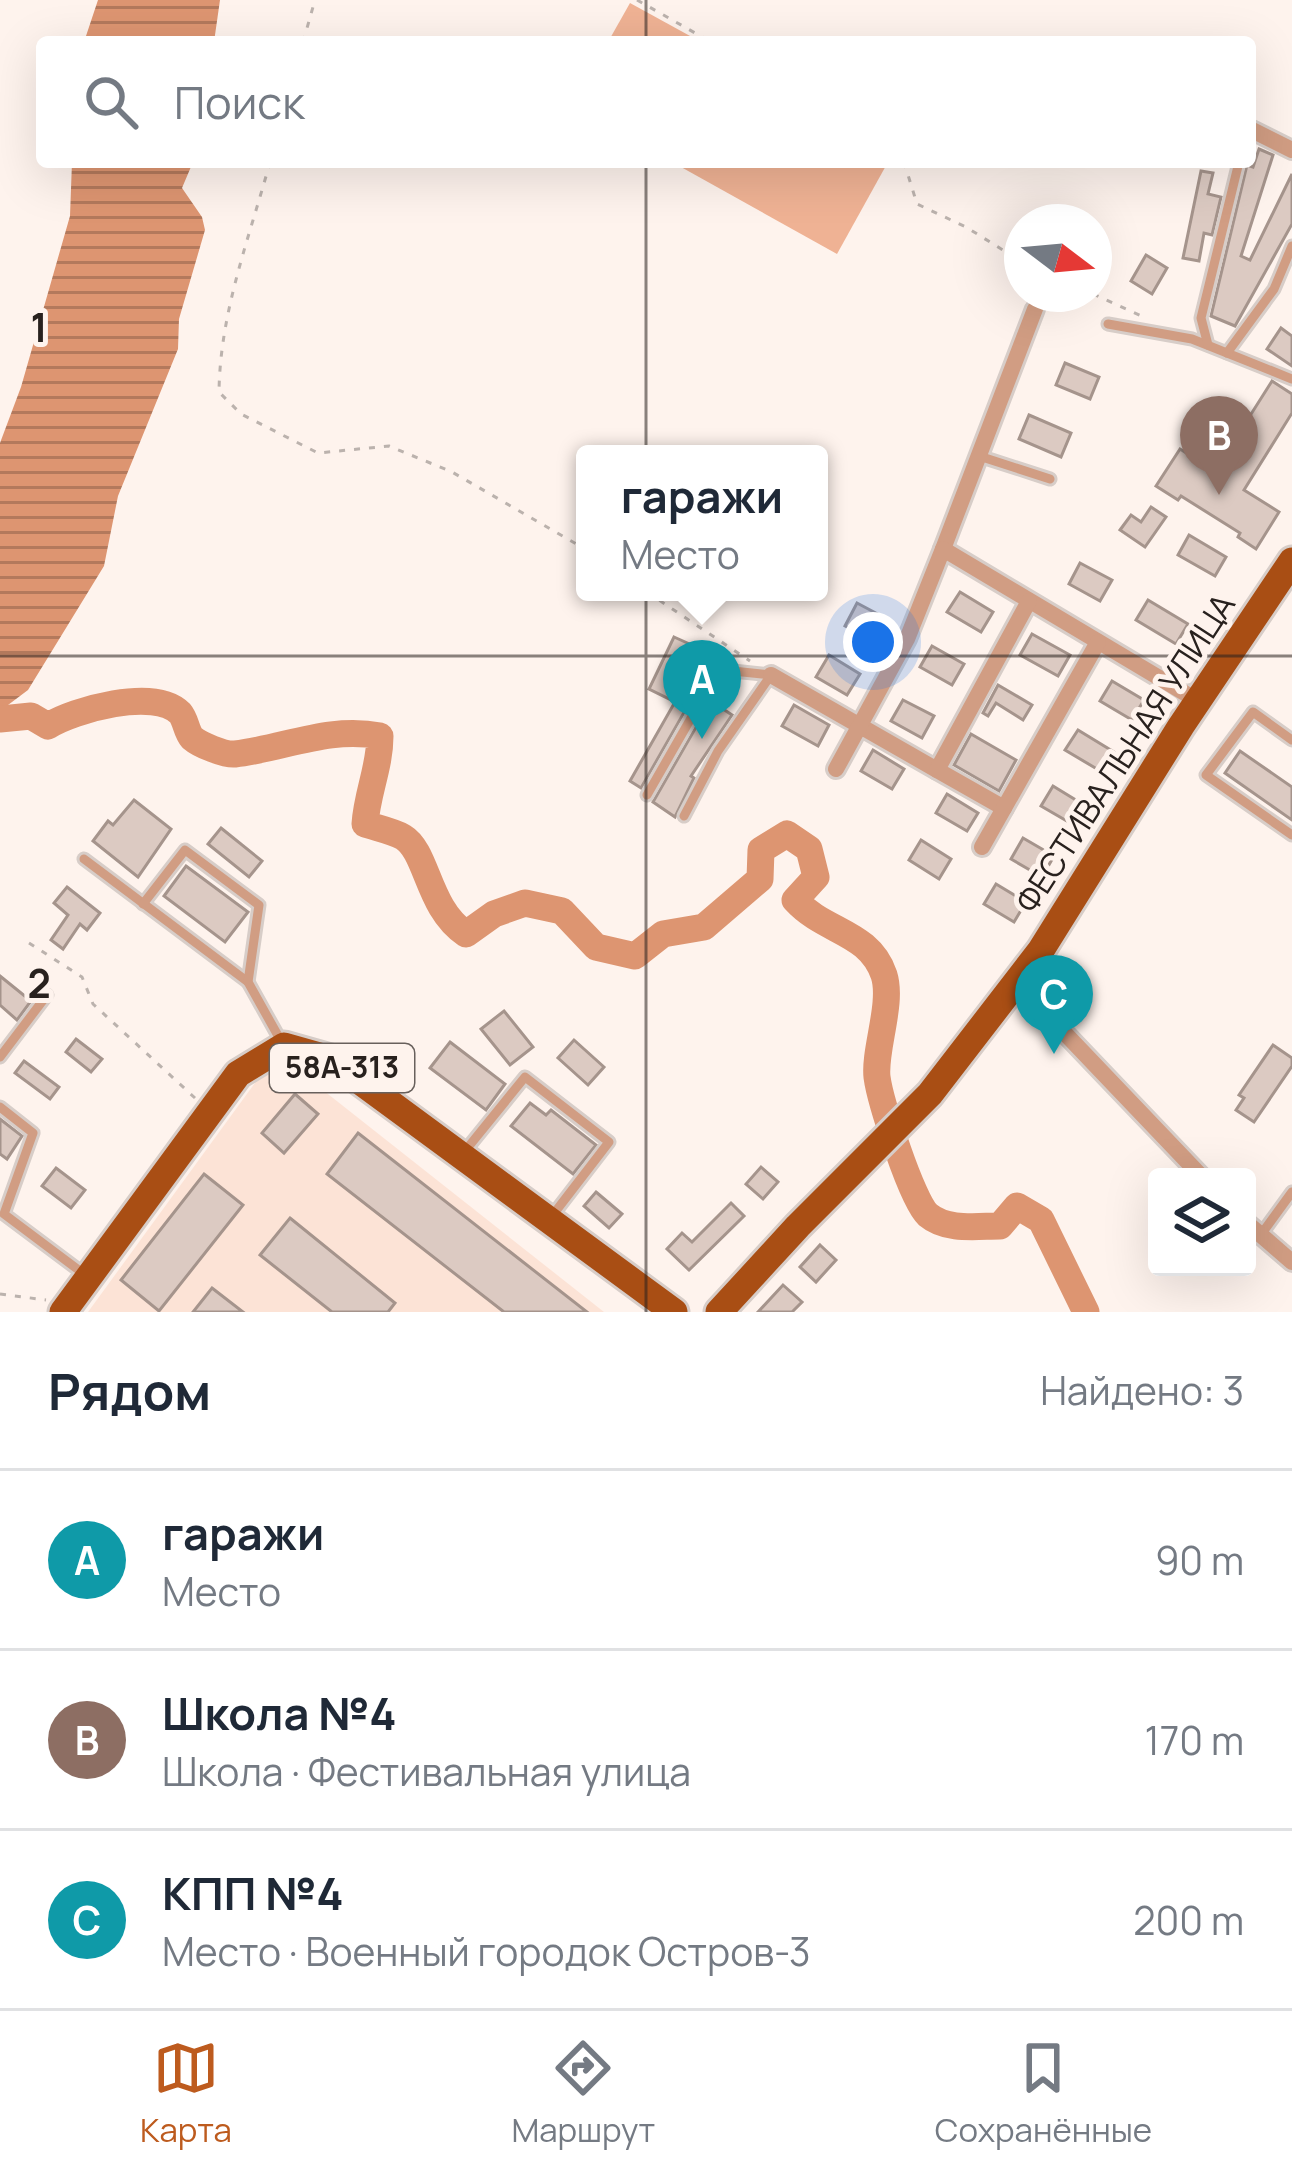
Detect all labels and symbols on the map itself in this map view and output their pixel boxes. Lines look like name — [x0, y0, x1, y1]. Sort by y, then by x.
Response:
north arrow — [1004, 204, 1112, 312]
text: 1 — [30, 300, 48, 354]
pin: B — [1180, 396, 1258, 495]
street label: ФЕСТИВАЛЬНАЯ УЛИЦА — [1004, 584, 1245, 921]
your location — [843, 612, 903, 672]
pin: A — [663, 640, 741, 739]
pin: C — [1015, 955, 1093, 1054]
text: 2 — [27, 956, 51, 1010]
road number: 58А-313 — [270, 1044, 414, 1092]

